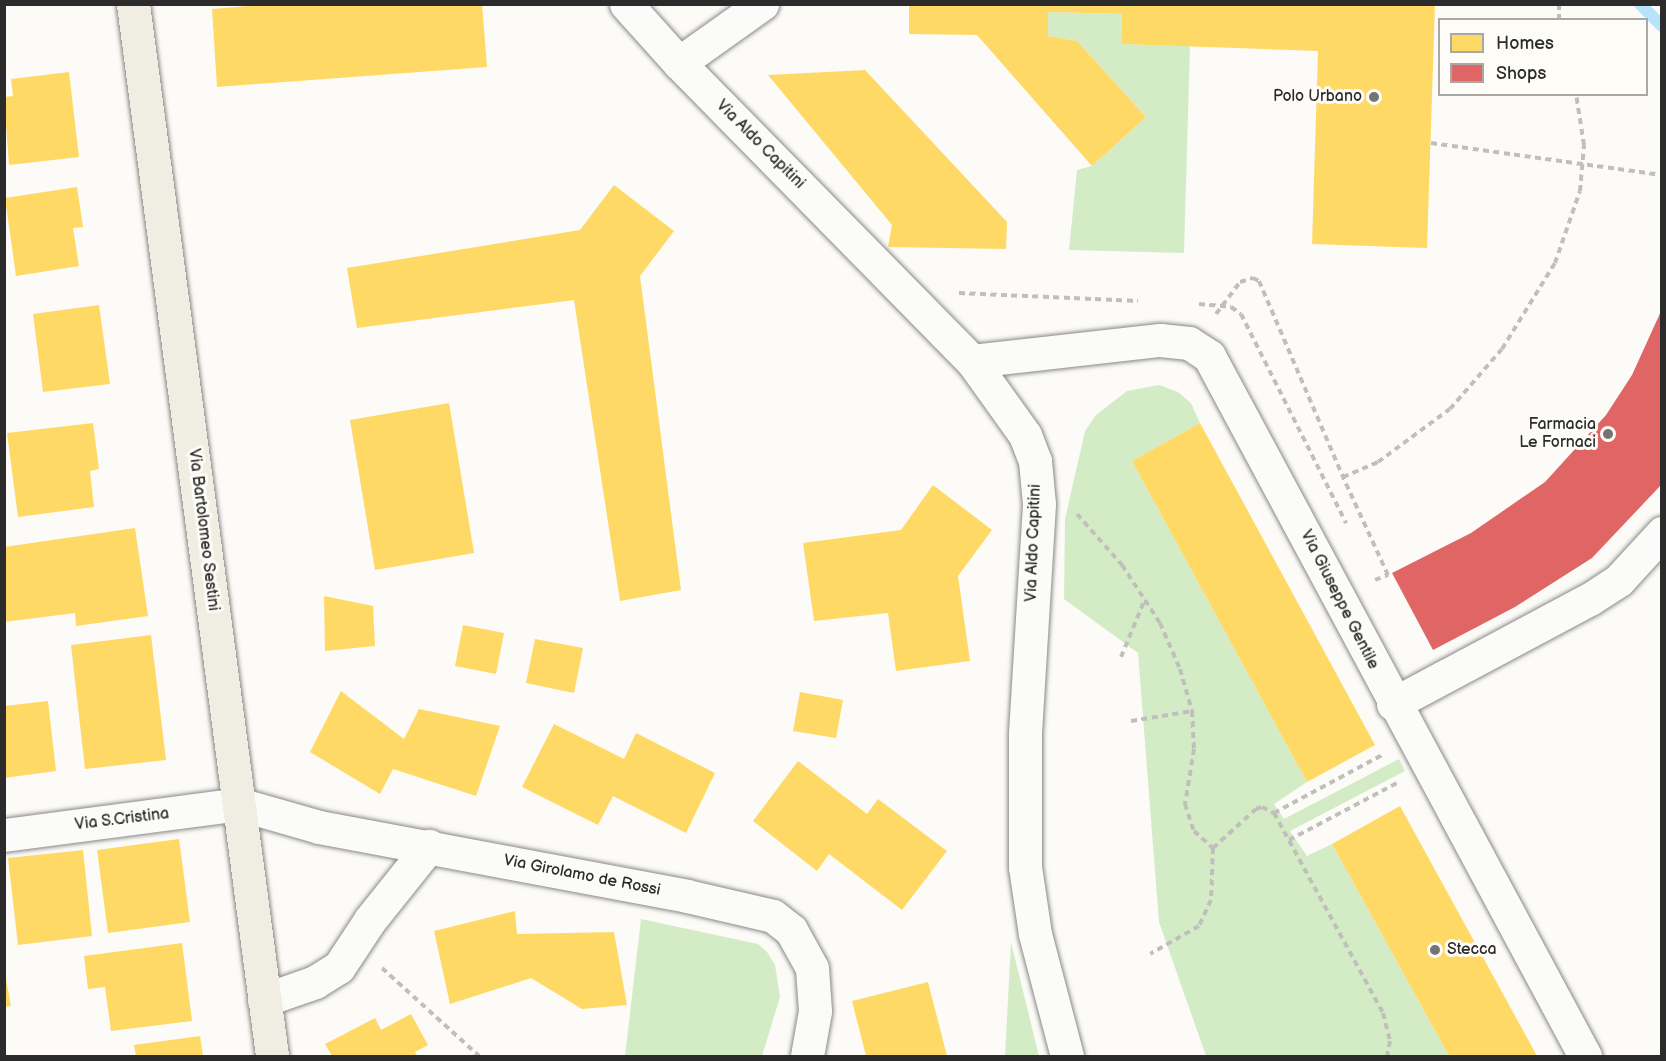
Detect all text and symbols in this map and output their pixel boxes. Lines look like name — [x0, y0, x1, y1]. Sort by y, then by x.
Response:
legend — [1438, 18, 1648, 96]
text: Homes — [1496, 33, 1554, 54]
text: Shops — [1496, 63, 1546, 84]
place label: Polo Urbano — [1273, 87, 1362, 107]
marker: Polo Urbano — [1367, 90, 1381, 104]
street label: Via Aldo Capitini — [712, 97, 808, 193]
place label: Farmacia Le Fornaci — [1519, 415, 1596, 453]
marker: Farmacia Le Fornaci — [1601, 427, 1615, 441]
street label: Via Bartolomeo Sestini — [183, 448, 223, 612]
street label: Via Aldo Capitini — [1022, 484, 1046, 602]
street label: Via Giuseppe Gentile — [1296, 527, 1382, 673]
street label: Via S.Cristina — [74, 805, 170, 835]
street label: Via Girolamo de Rossi — [502, 851, 662, 901]
place label: Stecca — [1447, 940, 1497, 960]
marker: Stecca — [1428, 943, 1442, 957]

